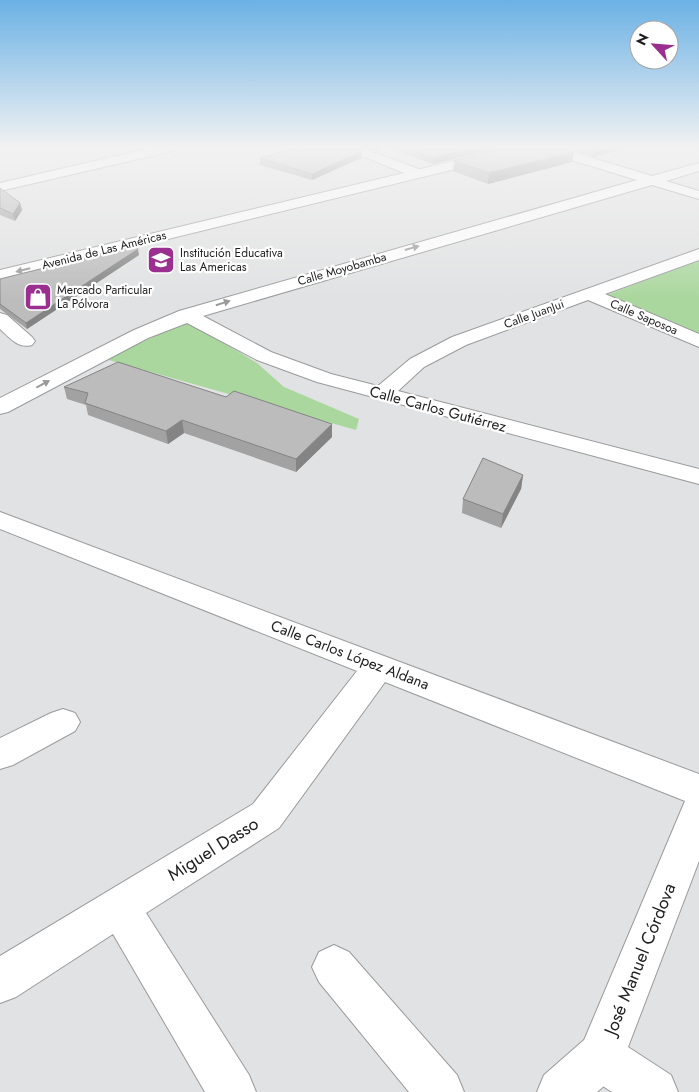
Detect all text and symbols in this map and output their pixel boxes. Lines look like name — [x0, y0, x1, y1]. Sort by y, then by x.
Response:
north arrow — [629, 20, 679, 70]
text: N — [631, 30, 654, 49]
street label: Avenida de Las Américas — [40, 226, 168, 274]
place label: Institución Educativa Las Americas — [180, 244, 283, 276]
one-way arrow — [405, 244, 420, 252]
school or university icon: Institución Educativa Las Americas — [146, 245, 176, 275]
street label: Calle Moyobamba — [295, 248, 389, 290]
one-way arrow — [15, 266, 30, 274]
place label: Mercado Particular La Pólvora — [57, 281, 153, 313]
shop icon: Mercado Particular La Pólvora — [23, 282, 53, 312]
street label: Calle JuanJui — [501, 295, 567, 333]
street label: Calle Saposoa — [607, 295, 681, 339]
one-way arrow — [215, 299, 230, 306]
one-way arrow — [36, 380, 50, 388]
street label: Calle Carlos Gutiérrez — [367, 380, 509, 438]
street label: Calle Carlos López Aldana — [268, 615, 432, 695]
street label: Miguel Dasso — [162, 811, 264, 887]
street label: José Manuel Córdova — [597, 879, 682, 1041]

